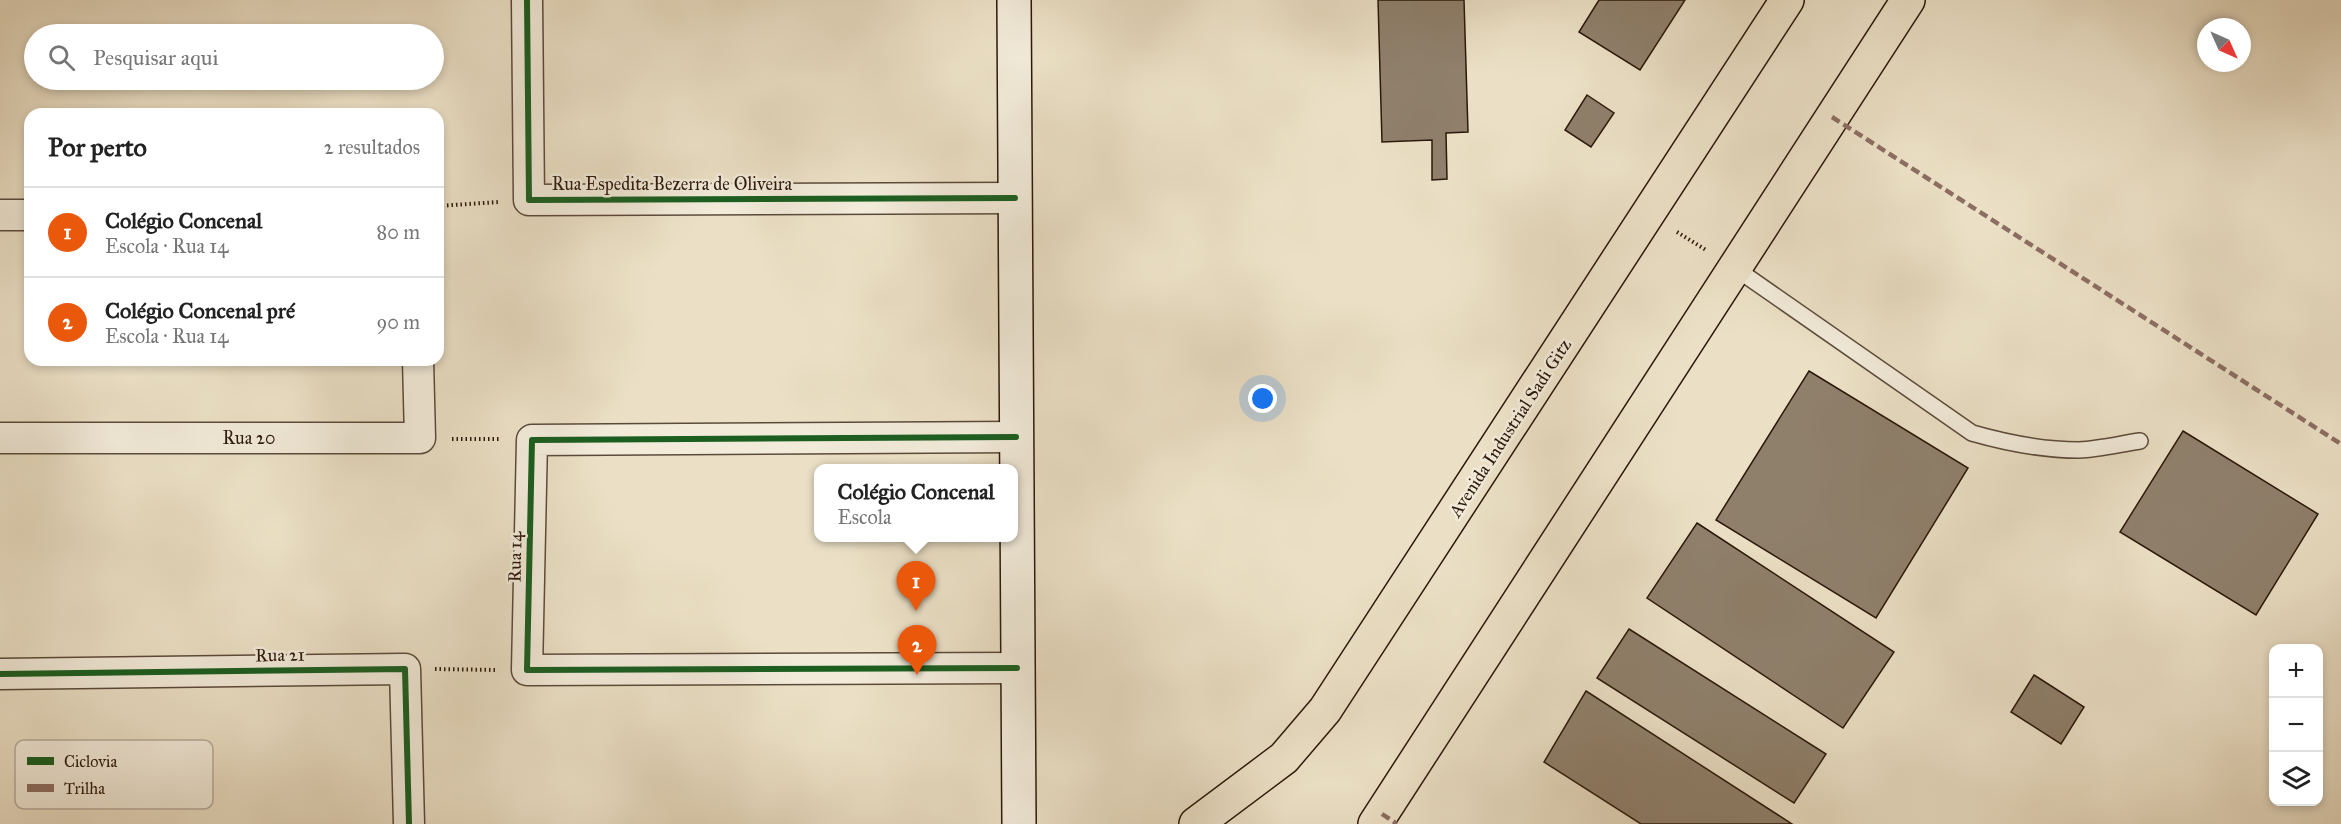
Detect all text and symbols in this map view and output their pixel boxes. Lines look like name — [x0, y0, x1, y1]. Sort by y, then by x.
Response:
north arrow — [2197, 18, 2251, 72]
search box — [24, 24, 444, 90]
icon: search — [45, 41, 78, 74]
text: Pesquisar aqui — [93, 44, 218, 71]
text: Por perto — [48, 131, 147, 163]
text: 2 resultados — [324, 135, 420, 159]
street label: Rua Espedita Bezerra de Oliveira — [552, 173, 793, 195]
text: Colégio Concenal — [105, 207, 262, 234]
text: 1 — [64, 220, 71, 244]
text: 80 m — [377, 220, 420, 244]
text: Escola · Rua 14 — [105, 234, 228, 258]
text: Colégio Concenal pré — [105, 297, 295, 324]
text: 2 — [63, 310, 72, 334]
text: 90 m — [377, 310, 420, 334]
text: Escola · Rua 14 — [105, 324, 228, 348]
street label: Avenida Industrial Sadi Gitz — [1444, 335, 1576, 522]
your location — [1248, 384, 1277, 413]
street label: Rua 20 — [223, 427, 275, 449]
popup — [814, 464, 1018, 542]
text: Colégio Concenal — [837, 478, 995, 505]
text: Escola — [837, 505, 891, 529]
street label: Rua 14 — [504, 530, 526, 583]
pin: 1 — [896, 562, 936, 611]
pin: 2 — [898, 626, 936, 675]
street label: Rua 21 — [255, 644, 305, 666]
map controls — [2269, 644, 2323, 806]
button: + — [2269, 644, 2323, 698]
button: − — [2269, 698, 2323, 752]
legend — [15, 740, 213, 809]
text: Ciclovia — [64, 752, 117, 771]
button: layers — [2269, 752, 2323, 806]
text: Trilha — [64, 779, 105, 798]

